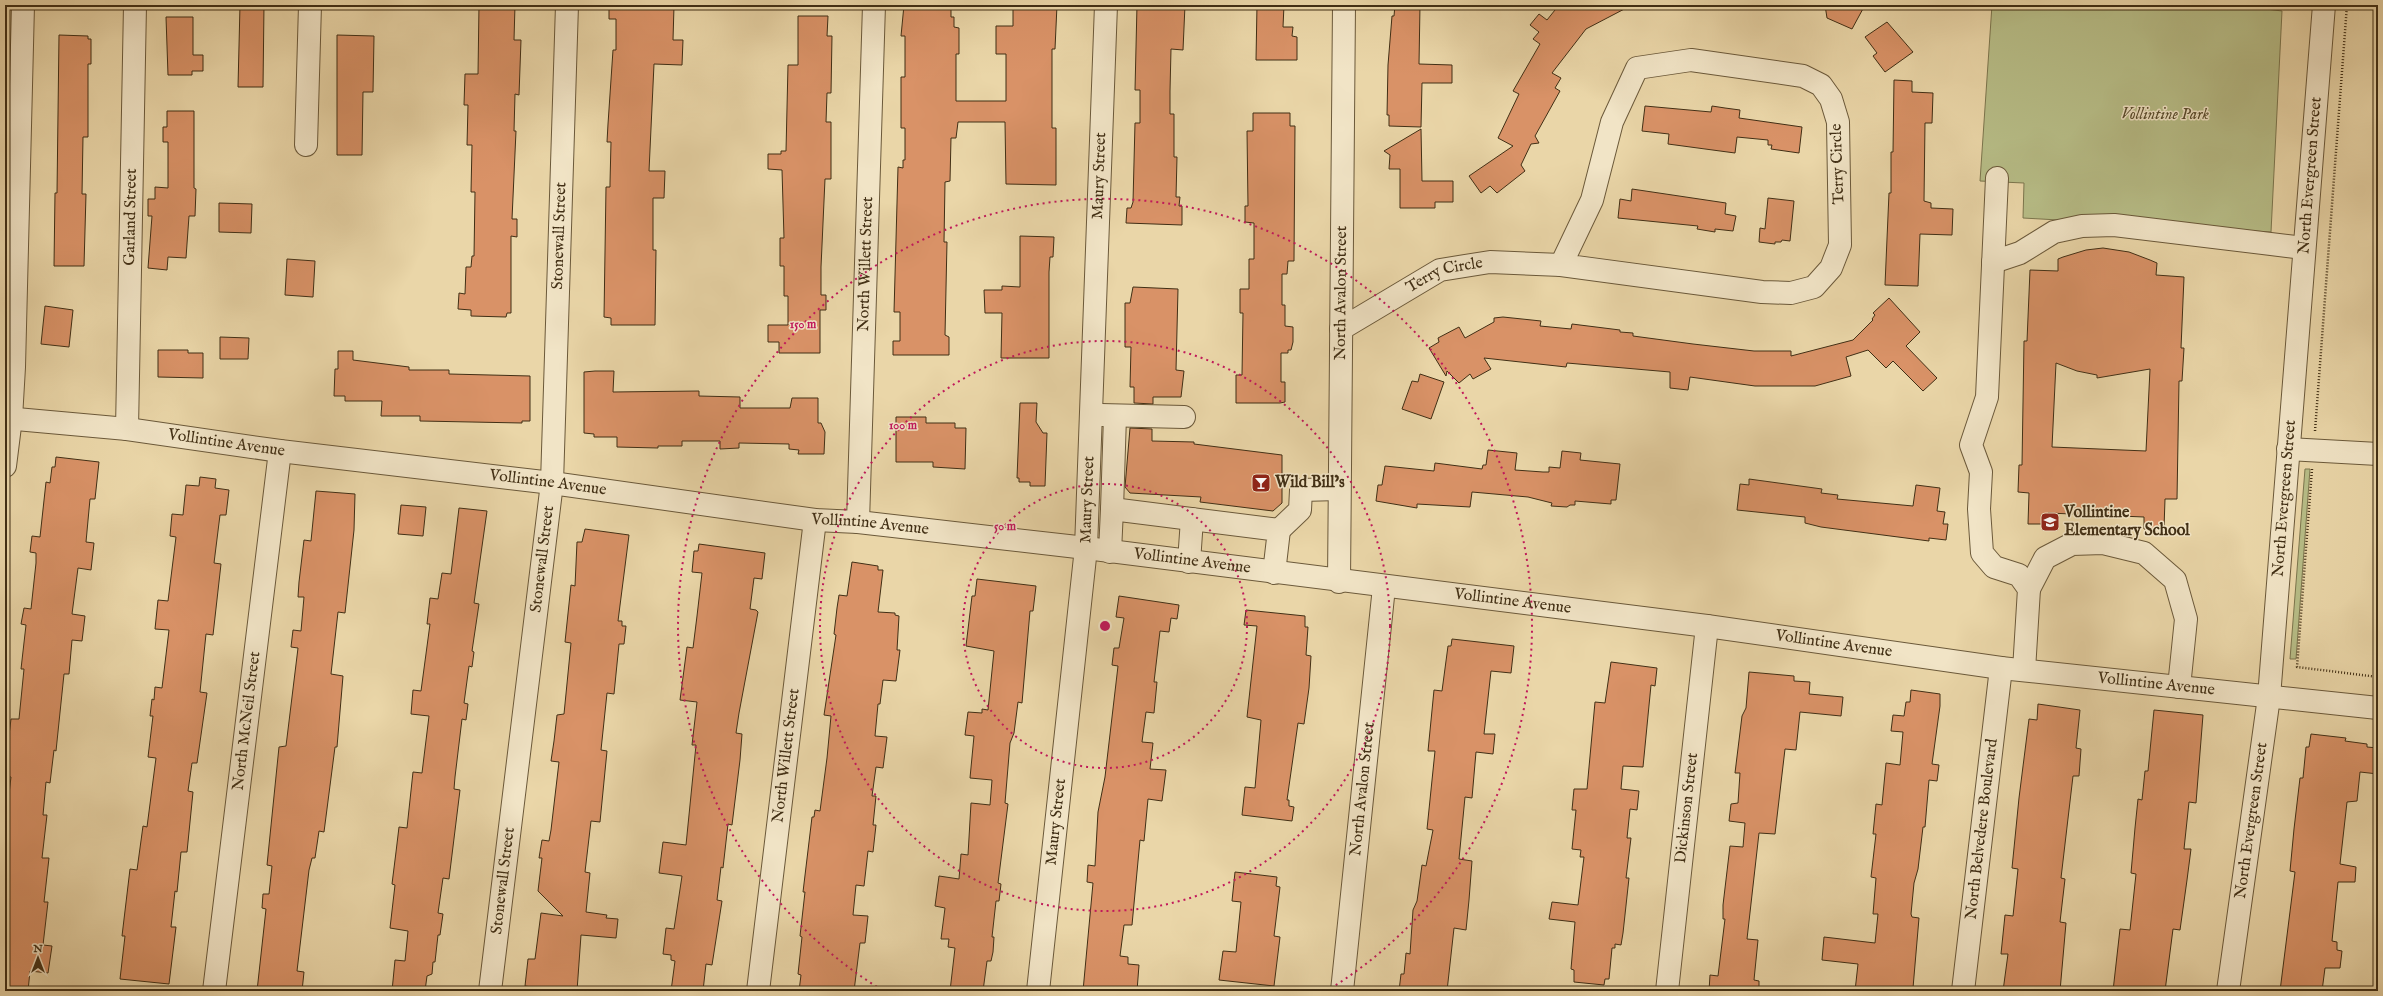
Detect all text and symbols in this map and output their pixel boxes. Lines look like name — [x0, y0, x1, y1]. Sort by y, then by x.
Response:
street label: North Evergreen Street — [2294, 96, 2327, 255]
park label: Vollintine Park — [2121, 105, 2209, 125]
street label: Terry Circle — [1827, 123, 1849, 205]
street label: Maury Street — [1088, 131, 1111, 220]
street label: Garland Street — [120, 168, 142, 266]
street label: Stonewall Street — [548, 181, 571, 290]
street label: North Willett Street — [854, 196, 878, 332]
street label: North Avalon Street — [1331, 225, 1352, 360]
street label: Terry Circle — [1403, 253, 1484, 298]
text: 150 m — [790, 317, 817, 332]
text: 100 m — [889, 418, 918, 433]
street label: North Evergreen Street — [2269, 419, 2301, 578]
street label: Vollintine Avenue — [166, 425, 286, 461]
street label: Maury Street — [1076, 455, 1099, 544]
street label: Vollintine Avenue — [487, 466, 608, 501]
bar icon: Wild Bill’s — [1250, 472, 1272, 494]
place label: Wild Bill’s — [1274, 473, 1345, 493]
place label: Vollintine Elementary School — [2063, 503, 2190, 541]
street label: Stonewall Street — [526, 504, 559, 614]
street label: Vollintine Avenue — [810, 510, 930, 540]
school or university icon: Vollintine Elementary School — [2039, 511, 2061, 533]
text: 50 m — [994, 519, 1017, 534]
street label: Vollintine Avenue — [1131, 544, 1252, 579]
street label: Vollintine Avenue — [1452, 584, 1572, 619]
centre of rings — [1098, 619, 1112, 633]
street label: Vollintine Avenue — [1773, 626, 1893, 662]
street label: North McNeil Street — [229, 650, 265, 792]
street label: Vollintine Avenue — [2096, 668, 2216, 701]
street label: North Willett Street — [768, 687, 805, 824]
street label: North Avalon Street — [1346, 721, 1380, 857]
street label: North Belvedere Boulevard — [1961, 737, 2003, 921]
street label: North Evergreen Street — [2231, 741, 2273, 900]
street label: Dickinson Street — [1671, 751, 1703, 865]
street label: Maury Street — [1042, 777, 1071, 866]
street label: Stonewall Street — [487, 826, 520, 935]
north arrow — [18, 938, 58, 978]
text: N — [32, 942, 43, 956]

